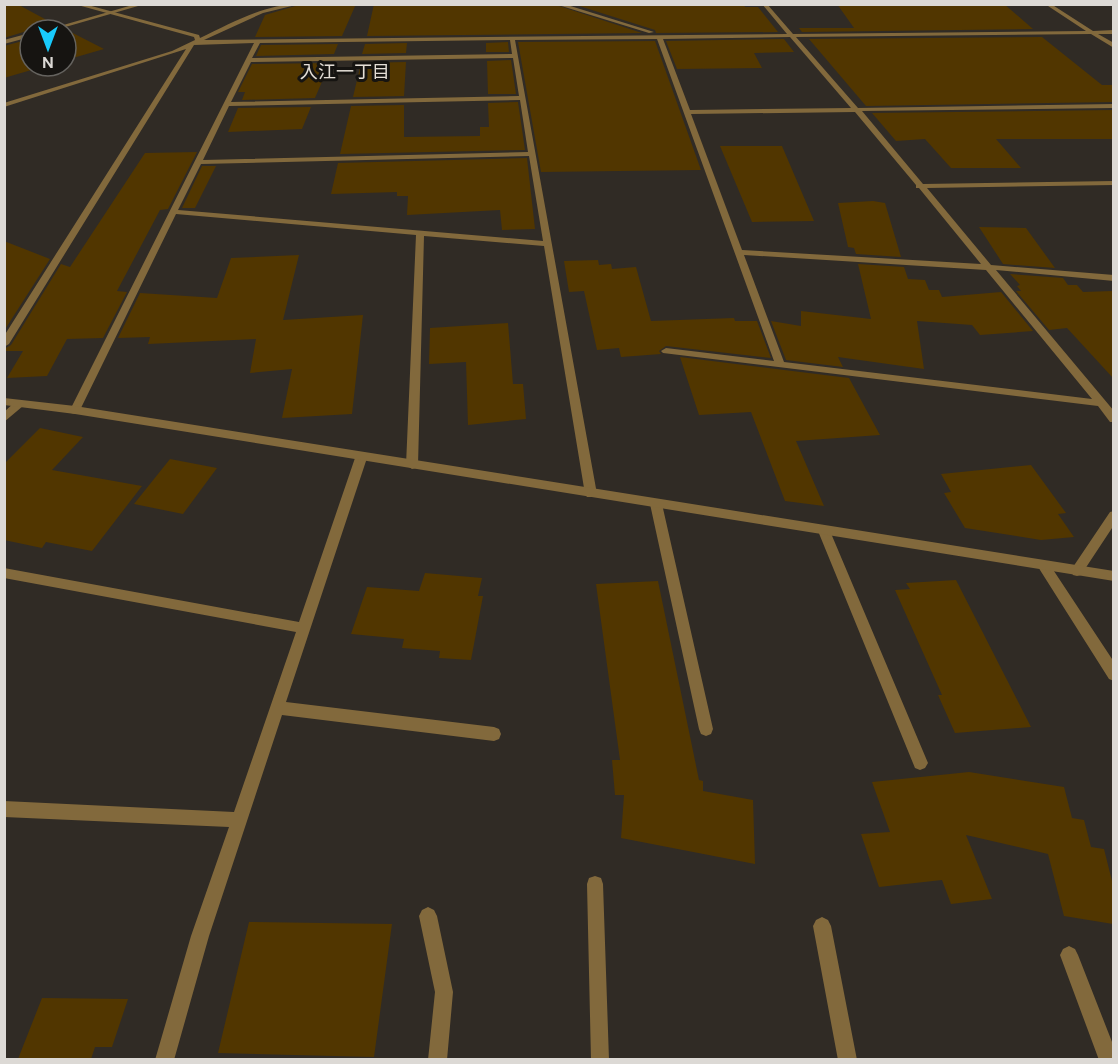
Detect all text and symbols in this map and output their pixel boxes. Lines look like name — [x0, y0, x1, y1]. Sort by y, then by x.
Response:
north arrow — [18, 18, 78, 78]
text: N — [42, 52, 54, 73]
district label: 入江一丁目 — [300, 60, 390, 84]

